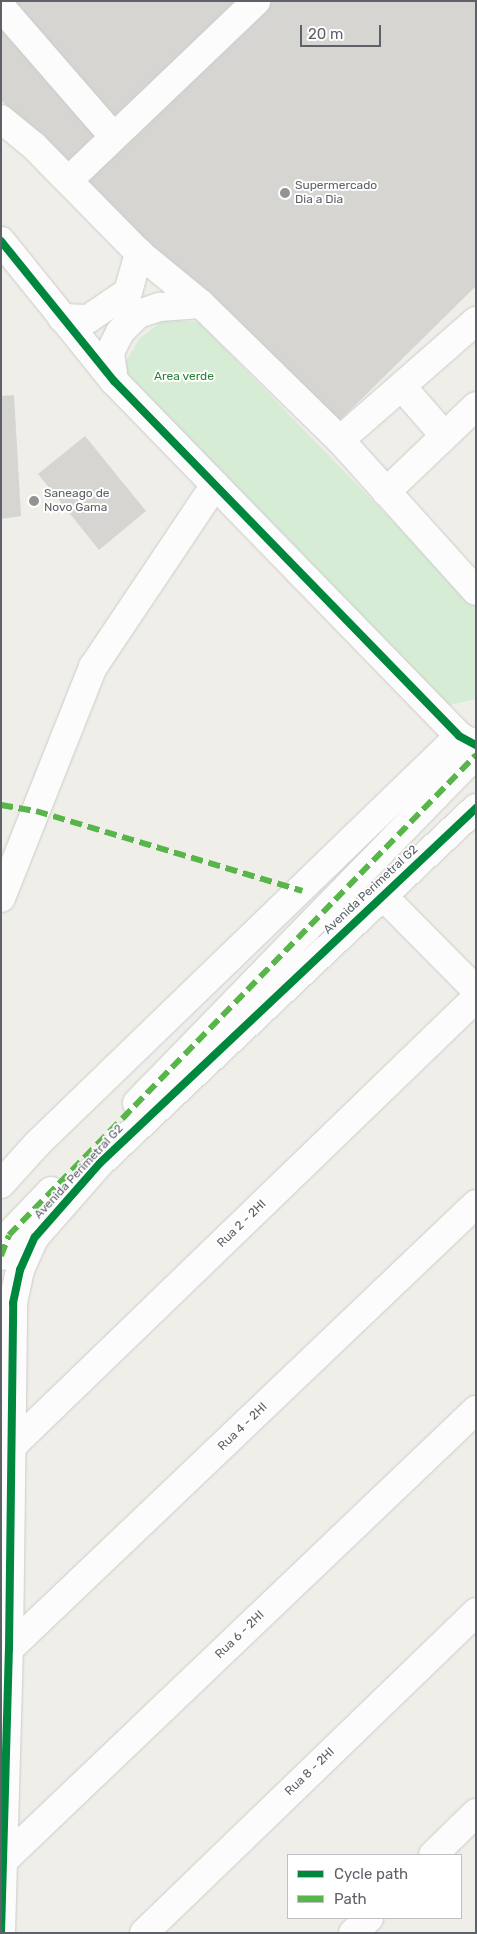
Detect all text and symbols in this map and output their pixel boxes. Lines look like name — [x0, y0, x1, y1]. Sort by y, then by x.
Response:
scale bar — [302, 15, 383, 47]
text: 20 m — [308, 25, 343, 43]
place label: Supermercado Dia a Dia — [295, 179, 377, 207]
marker: Supermercado Dia a Dia — [279, 187, 291, 199]
park label: Area verde — [154, 370, 214, 384]
place label: Saneago de Novo Gama — [44, 487, 110, 515]
marker: Saneago de Novo Gama — [28, 495, 40, 507]
street label: Avenida Perimetral G2 — [321, 843, 421, 937]
street label: Avenida Perimetral G2 — [32, 1122, 126, 1222]
street label: Rua 2 - 2HI — [215, 1197, 269, 1251]
street label: Rua 4 - 2HI — [215, 1400, 271, 1454]
street label: Rua 6 - 2HI — [213, 1608, 267, 1662]
street label: Rua 8 - 2HI — [282, 1745, 338, 1799]
legend — [287, 1854, 462, 1919]
text: Cycle path — [334, 1865, 408, 1883]
text: Path — [334, 1890, 367, 1908]

